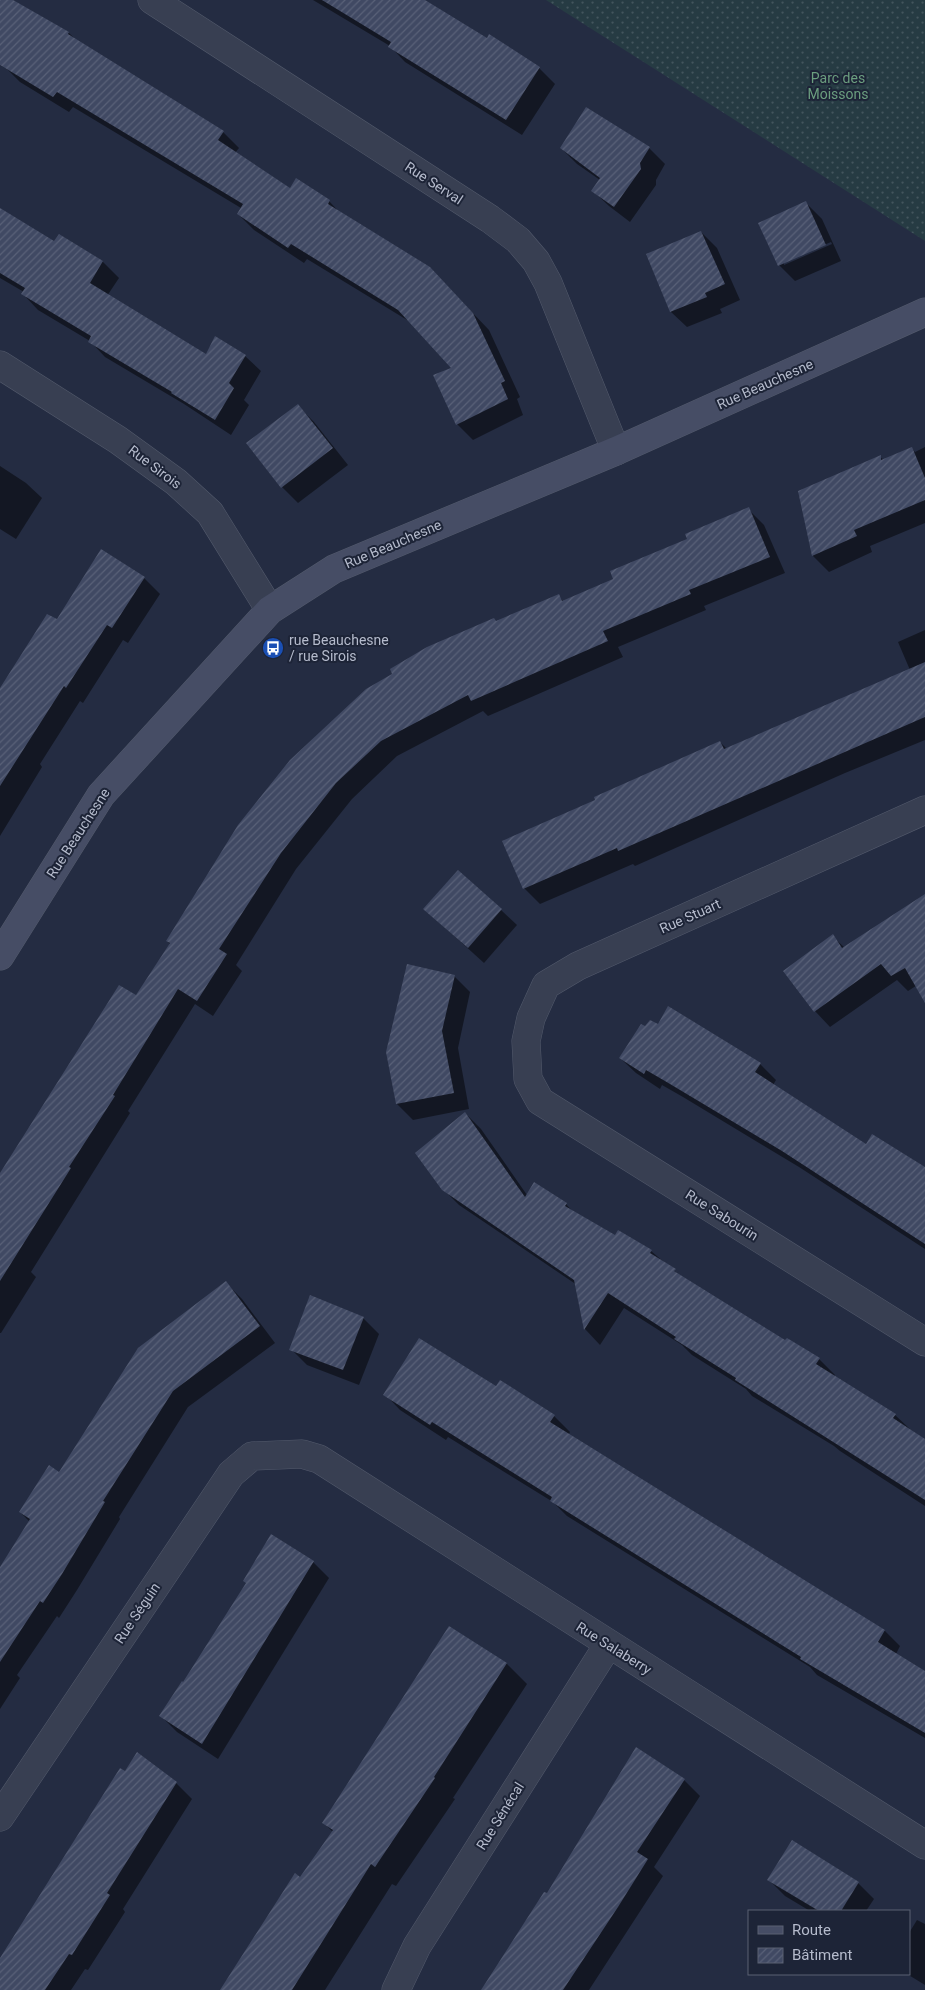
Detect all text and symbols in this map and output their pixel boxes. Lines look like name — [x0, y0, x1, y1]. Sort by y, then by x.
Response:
park label: Parc des Moissons — [807, 70, 869, 102]
street label: Rue Serval — [402, 158, 466, 208]
street label: Rue Beauchesne — [714, 356, 816, 412]
street label: Rue Sirois — [125, 442, 185, 492]
street label: Rue Beauchesne — [342, 516, 444, 572]
place label: rue Beauchesne / rue Sirois — [289, 632, 389, 664]
bus stop icon: rue Beauchesne / rue Sirois — [261, 636, 285, 660]
street label: Rue Beauchesne — [43, 785, 113, 881]
street label: Rue Stuart — [657, 895, 723, 937]
street label: Rue Sabourin — [683, 1186, 761, 1244]
street label: Rue Séguin — [111, 1580, 163, 1646]
street label: Rue Salaberry — [573, 1619, 655, 1678]
street label: Rue Sénécal — [473, 1779, 527, 1853]
legend — [748, 1910, 910, 1975]
text: Route — [792, 1921, 831, 1939]
text: Bâtiment — [792, 1946, 852, 1964]

